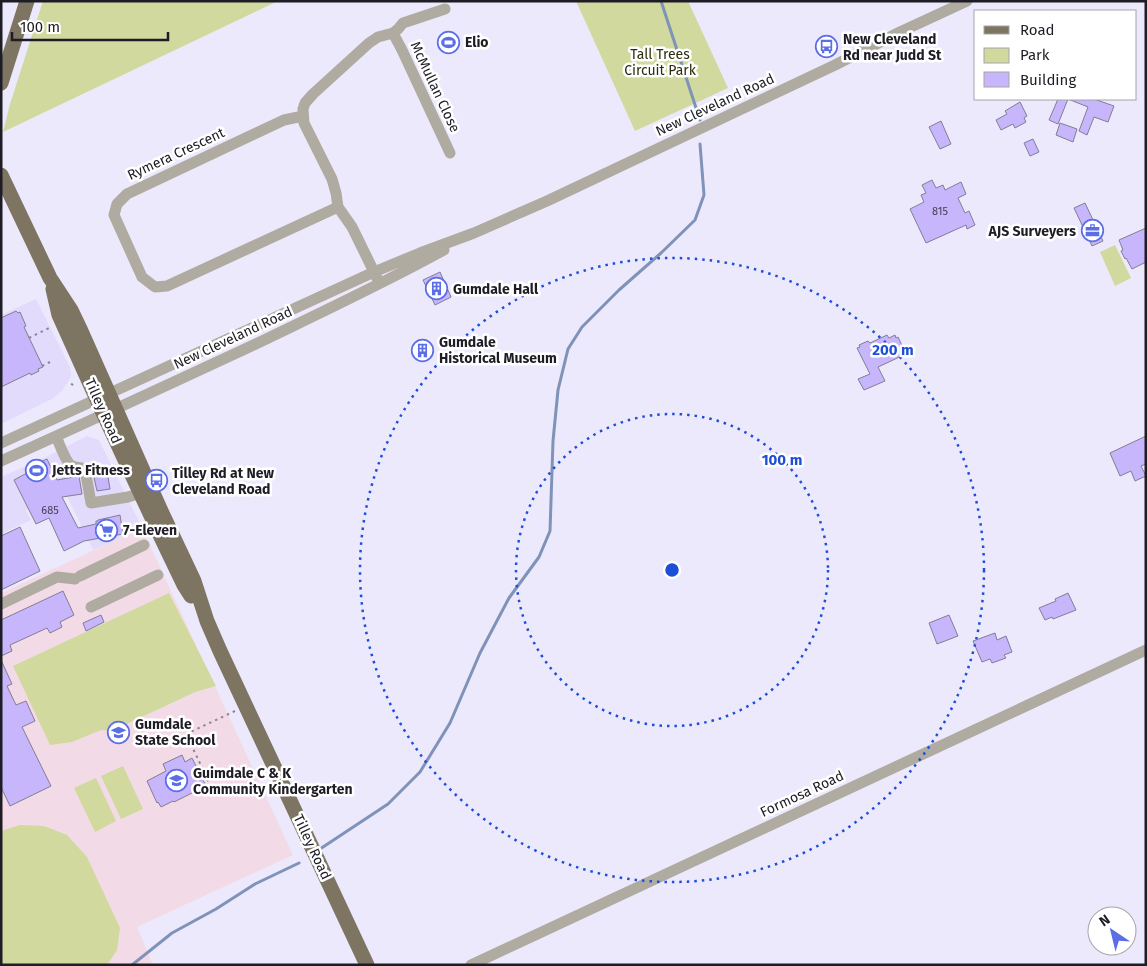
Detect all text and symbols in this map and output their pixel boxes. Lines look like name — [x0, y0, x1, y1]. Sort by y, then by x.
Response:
scale bar — [12, 10, 169, 42]
legend — [974, 10, 1137, 100]
text: 100 m — [20, 18, 60, 36]
text: Road — [1020, 21, 1055, 39]
sports icon: Elio — [437, 30, 461, 54]
place label: New Cleveland Rd near Judd St — [843, 31, 942, 64]
place label: Elio — [465, 34, 489, 51]
bus stop icon: New Cleveland Rd near Judd St — [815, 35, 839, 59]
street label: McMullan Close — [407, 39, 463, 135]
park label: Tall Trees Circuit Park — [624, 46, 697, 79]
text: Park — [1020, 46, 1050, 64]
street label: New Cleveland Road — [653, 70, 777, 140]
text: Building — [1020, 71, 1076, 89]
street label: Rymera Crescent — [125, 124, 228, 184]
house number: 815 — [932, 205, 948, 218]
office icon: AJS Surveyers — [1080, 219, 1104, 243]
place label: AJS Surveyers — [988, 223, 1076, 240]
building icon: Gumdale Hall — [425, 277, 449, 301]
place label: Gumdale Hall — [453, 281, 539, 298]
street label: New Cleveland Road — [171, 303, 295, 373]
place label: Gumdale Historical Museum — [439, 334, 557, 367]
building icon: Gumdale Historical Museum — [411, 338, 435, 362]
text: 200 m — [872, 341, 914, 359]
street label: Tilley Road — [81, 376, 125, 446]
text: 100 m — [762, 451, 802, 469]
sports icon: Jetts Fitness — [24, 458, 48, 482]
place label: Jetts Fitness — [51, 462, 130, 479]
place label: Tilley Rd at New Cleveland Road — [172, 465, 274, 498]
bus stop icon: Tilley Rd at New Cleveland Road — [144, 469, 168, 493]
house number: 685 — [41, 504, 59, 517]
supermarket icon: 7-Eleven — [95, 518, 119, 542]
place label: 7-Eleven — [123, 522, 177, 539]
centre of rings — [663, 561, 681, 579]
place label: Gumdale State School — [135, 716, 216, 749]
school or university icon: Gumdale State School — [107, 720, 131, 744]
place label: Guimdale C & K Community Kindergarten — [193, 765, 353, 798]
street label: Formosa Road — [758, 767, 846, 821]
school or university icon: Guimdale C & K Community Kindergarten — [165, 769, 189, 793]
street label: Tilley Road — [290, 812, 334, 882]
north arrow — [1087, 906, 1137, 956]
text: N — [1096, 911, 1114, 930]

